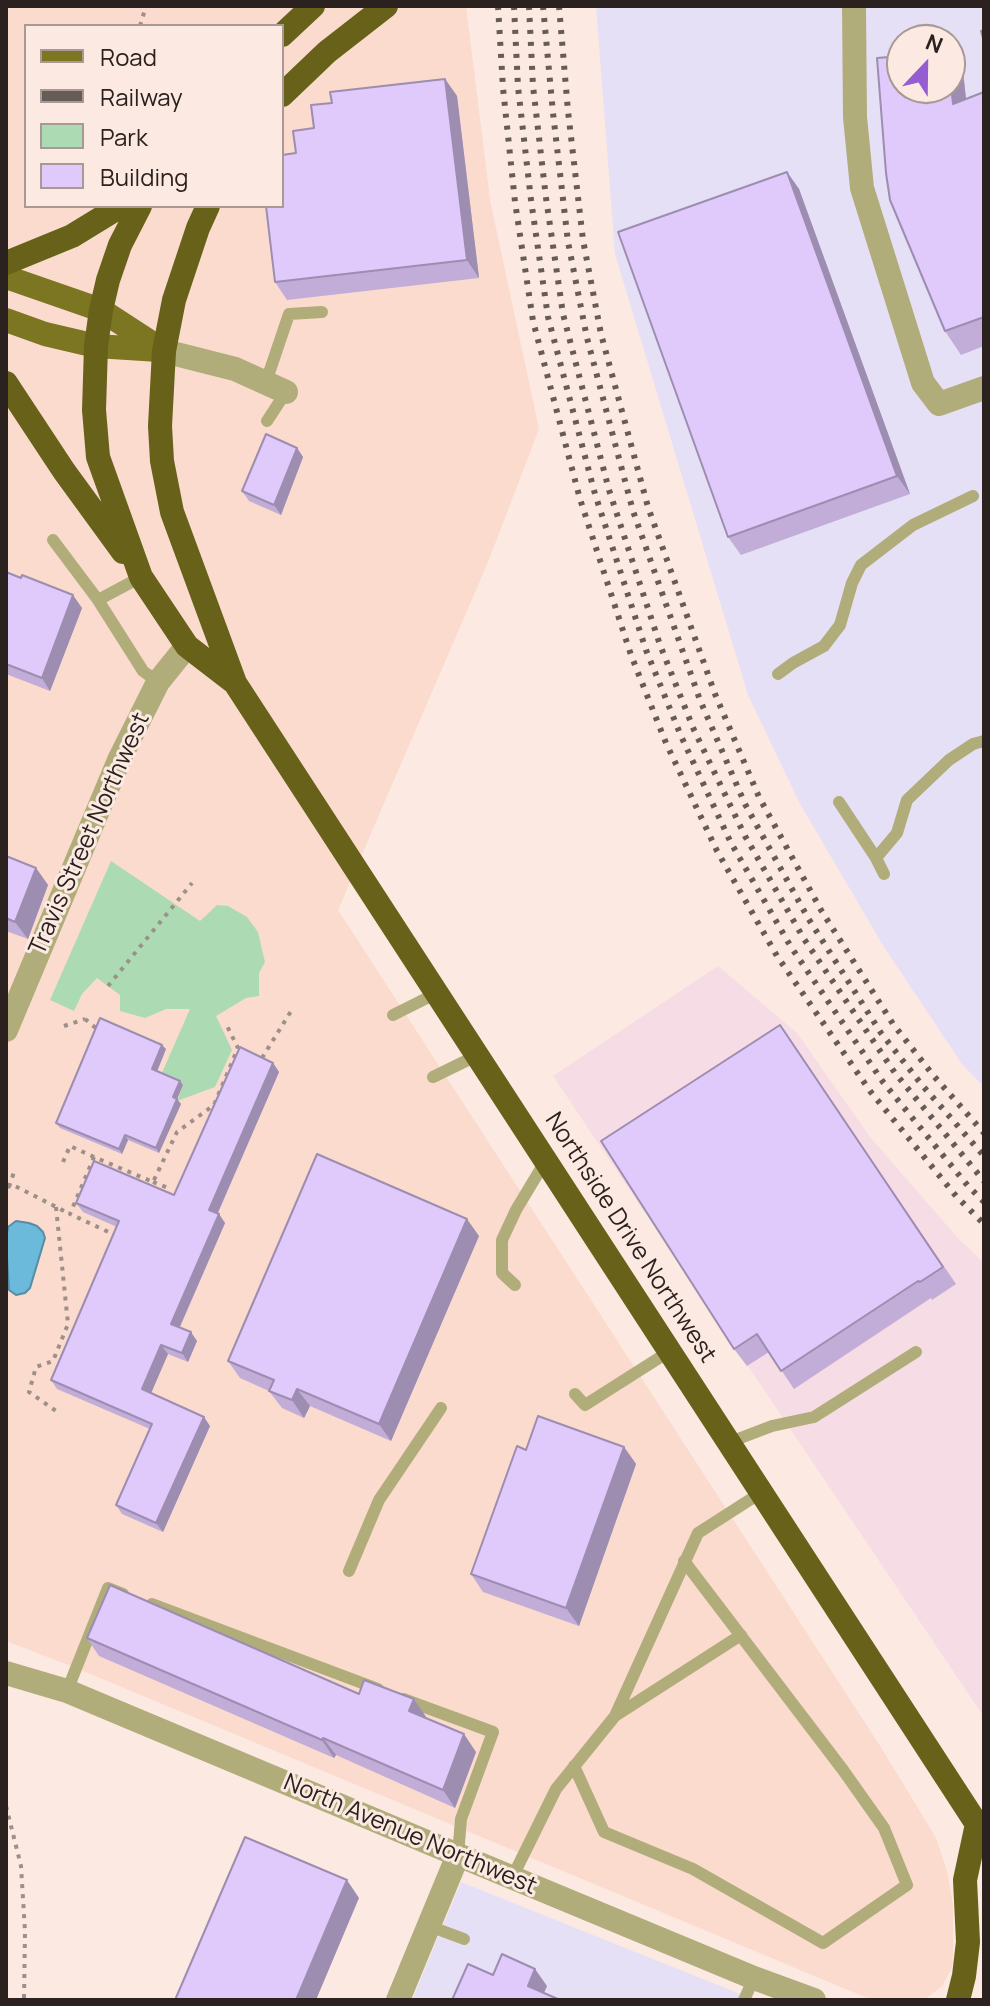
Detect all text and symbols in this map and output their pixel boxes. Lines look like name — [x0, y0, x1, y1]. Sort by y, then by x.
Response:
legend — [24, 24, 284, 208]
north arrow — [886, 24, 966, 104]
text: N — [921, 27, 947, 60]
text: Road — [100, 40, 157, 73]
text: Railway — [100, 80, 183, 113]
text: Park — [100, 120, 148, 153]
text: Building — [100, 160, 188, 193]
street label: Travis Street Northwest — [24, 708, 156, 960]
street label: Northside Drive Northwest — [538, 1107, 722, 1369]
street label: North Avenue Northwest — [279, 1769, 541, 1901]

